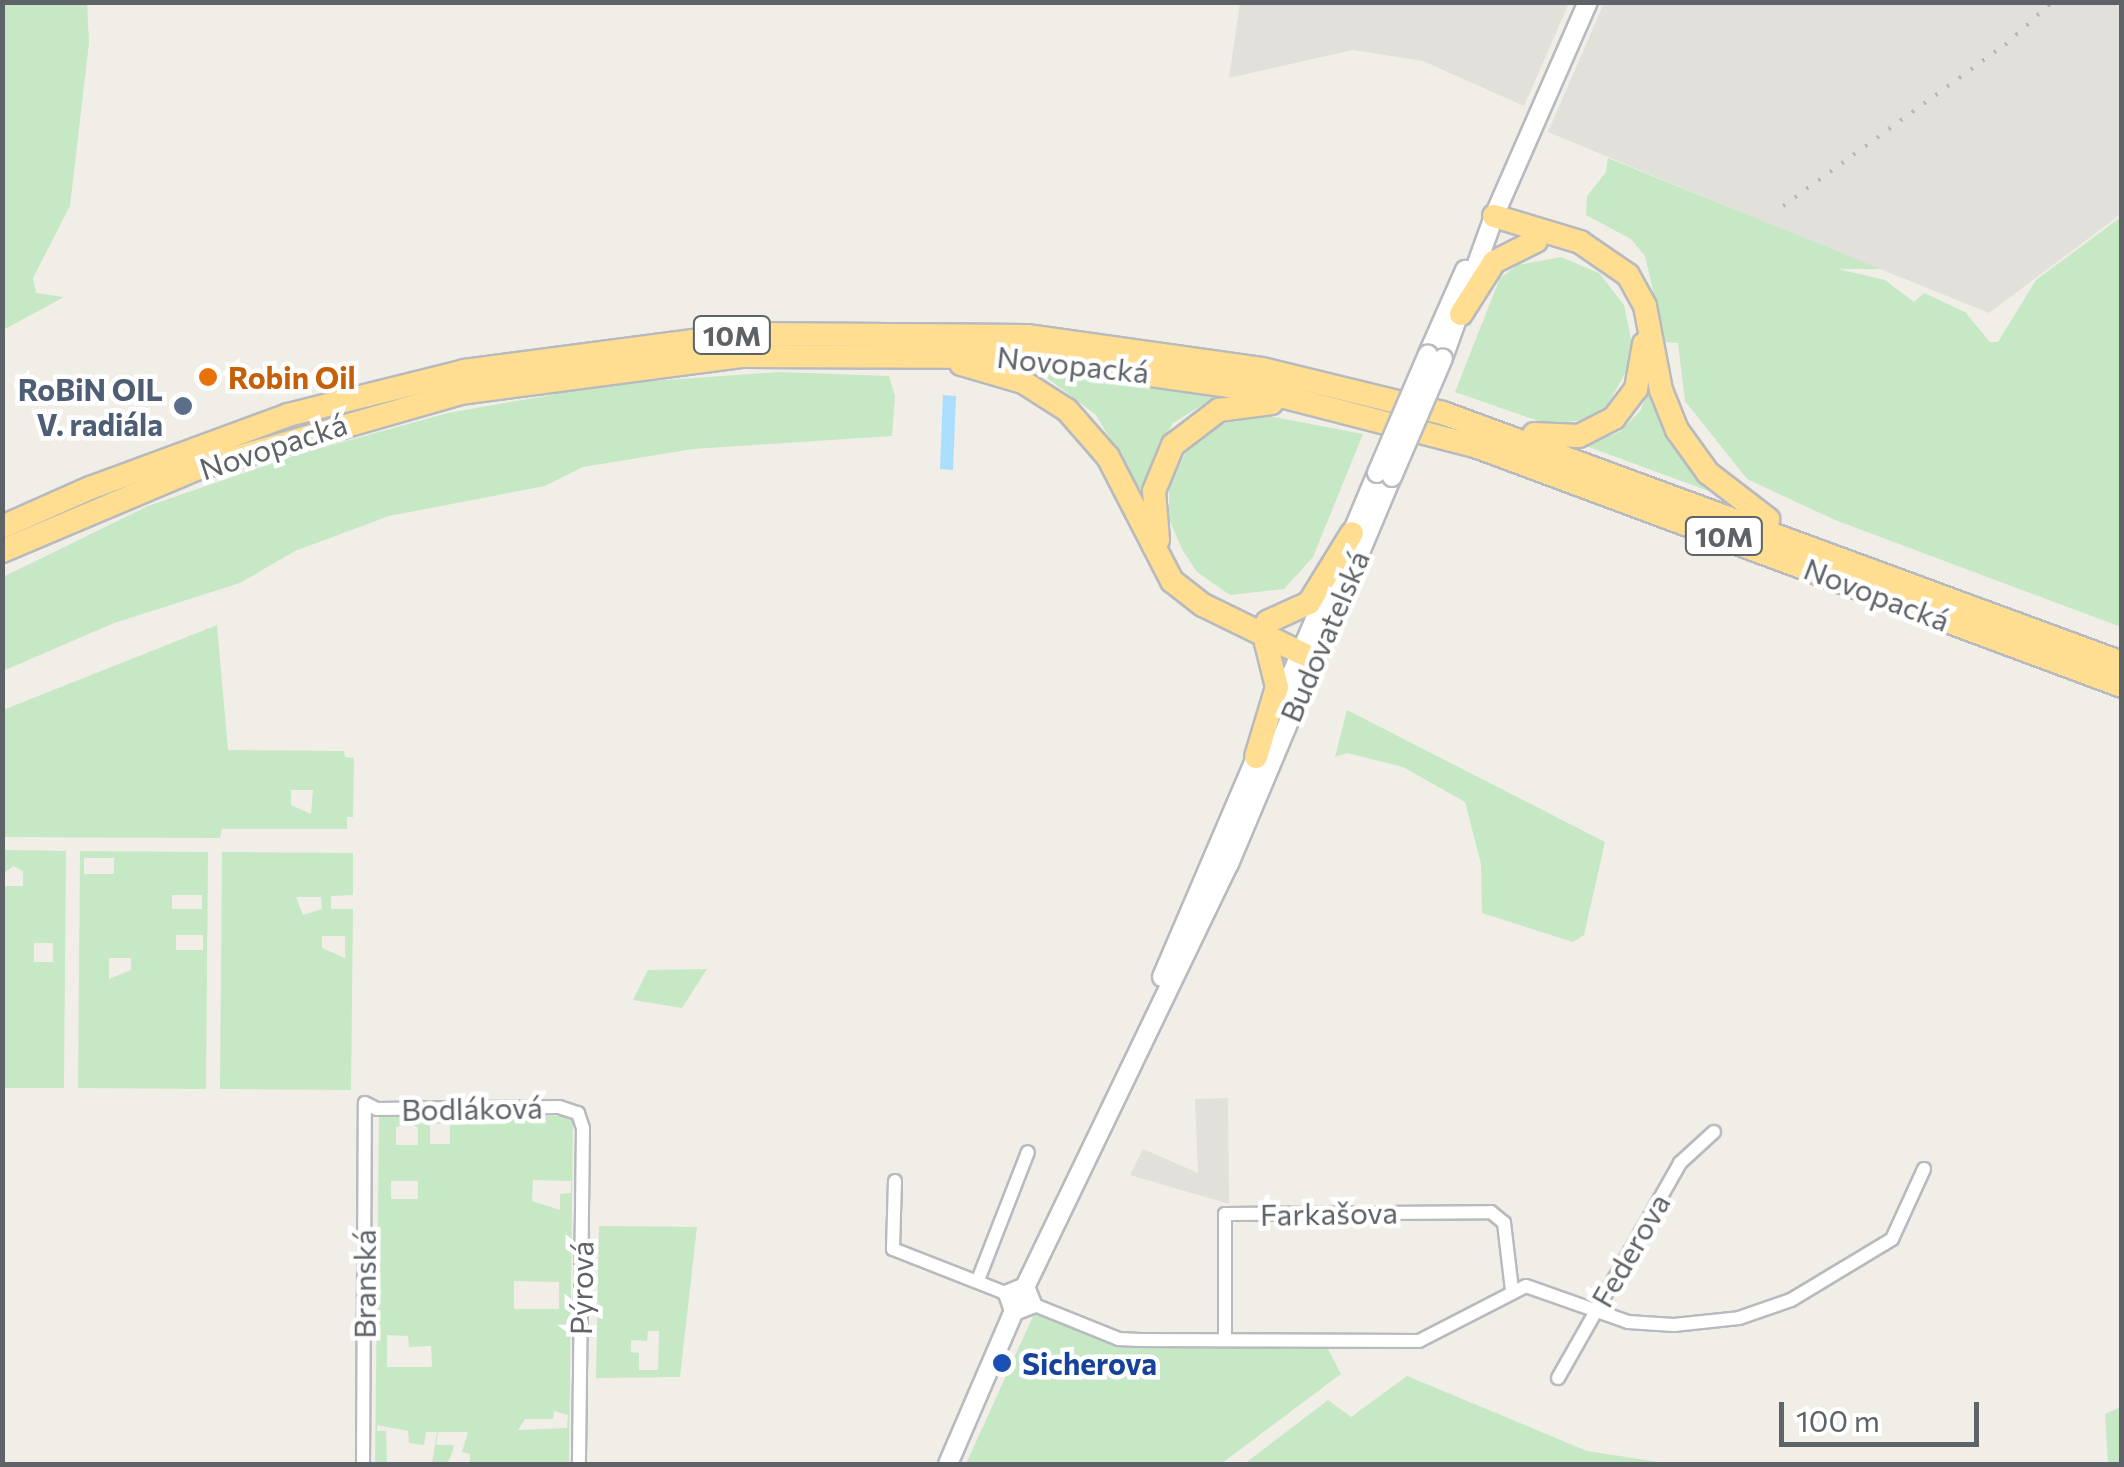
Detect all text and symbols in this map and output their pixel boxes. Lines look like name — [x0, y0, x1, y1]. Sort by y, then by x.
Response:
road number: 10M — [692, 312, 772, 358]
street label: Novopacká — [995, 338, 1151, 390]
place label: Robin Oil — [228, 359, 356, 395]
marker: Robin Oil — [197, 366, 219, 388]
place label: RoBiN OIL V. radiála — [18, 371, 163, 442]
marker: RoBiN OIL V. radiála — [172, 395, 194, 417]
street label: Novopacká — [195, 405, 351, 487]
road number: 10M — [1684, 513, 1764, 559]
street label: Budovatelská — [1272, 545, 1376, 727]
street label: Novopacká — [1799, 550, 1955, 638]
street label: Bodláková — [401, 1089, 543, 1127]
street label: Federova — [1583, 1187, 1677, 1313]
street label: Farkašova — [1260, 1194, 1398, 1232]
street label: Branská — [346, 1229, 382, 1339]
street label: Pýrová — [562, 1241, 600, 1335]
place label: Sicherova — [1022, 1345, 1157, 1381]
marker: Sicherova — [991, 1352, 1013, 1374]
scale bar — [1784, 1382, 1984, 1444]
text: 100 m — [1796, 1401, 1880, 1438]

